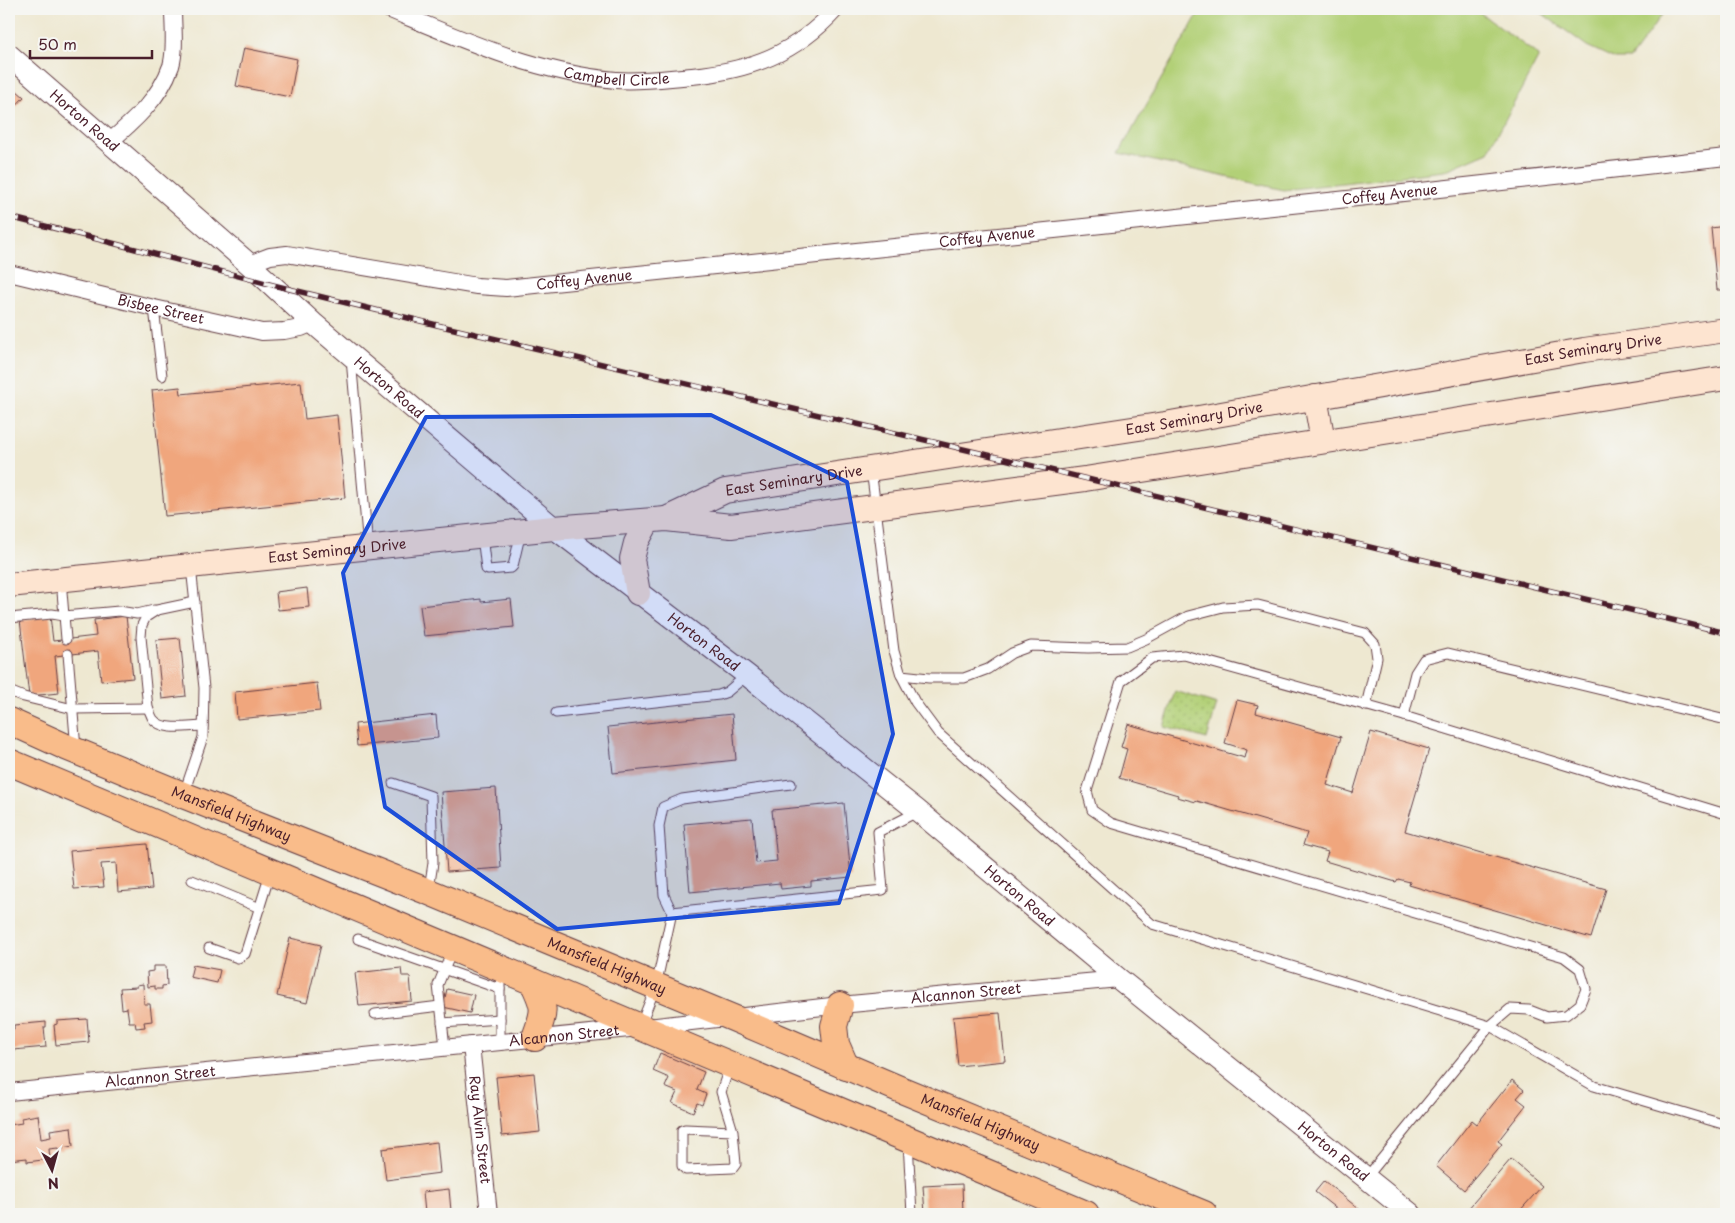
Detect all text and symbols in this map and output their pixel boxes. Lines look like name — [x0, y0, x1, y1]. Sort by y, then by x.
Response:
scale bar — [30, 28, 152, 60]
text: 50 m — [38, 32, 77, 55]
street label: Campbell Circle — [561, 61, 671, 91]
street label: Horton Road — [45, 84, 124, 156]
street label: Coffey Avenue — [1341, 178, 1439, 210]
street label: Coffey Avenue — [938, 221, 1036, 252]
street label: Coffey Avenue — [535, 264, 634, 295]
street label: Bisbee Street — [115, 289, 207, 329]
street label: East Seminary Drive — [1523, 328, 1663, 370]
street label: Horton Road — [350, 351, 429, 423]
street label: East Seminary Drive — [1124, 396, 1264, 440]
street label: East Seminary Drive — [724, 459, 864, 501]
street label: East Seminary Drive — [267, 533, 407, 568]
street label: Horton Road — [663, 607, 745, 676]
street label: Mansfield Highway — [168, 780, 294, 847]
street label: Horton Road — [980, 860, 1060, 931]
street label: Mansfield Highway — [544, 931, 670, 999]
street label: Alcannon Street — [910, 977, 1022, 1008]
street label: Alcannon Street — [508, 1019, 621, 1051]
street label: Alcannon Street — [104, 1060, 217, 1092]
street label: Ray Alvin Street — [464, 1074, 497, 1185]
street label: Mansfield Highway — [918, 1088, 1043, 1156]
street label: Horton Road — [1294, 1116, 1374, 1186]
north arrow — [28, 1146, 78, 1196]
text: N — [47, 1172, 60, 1194]

